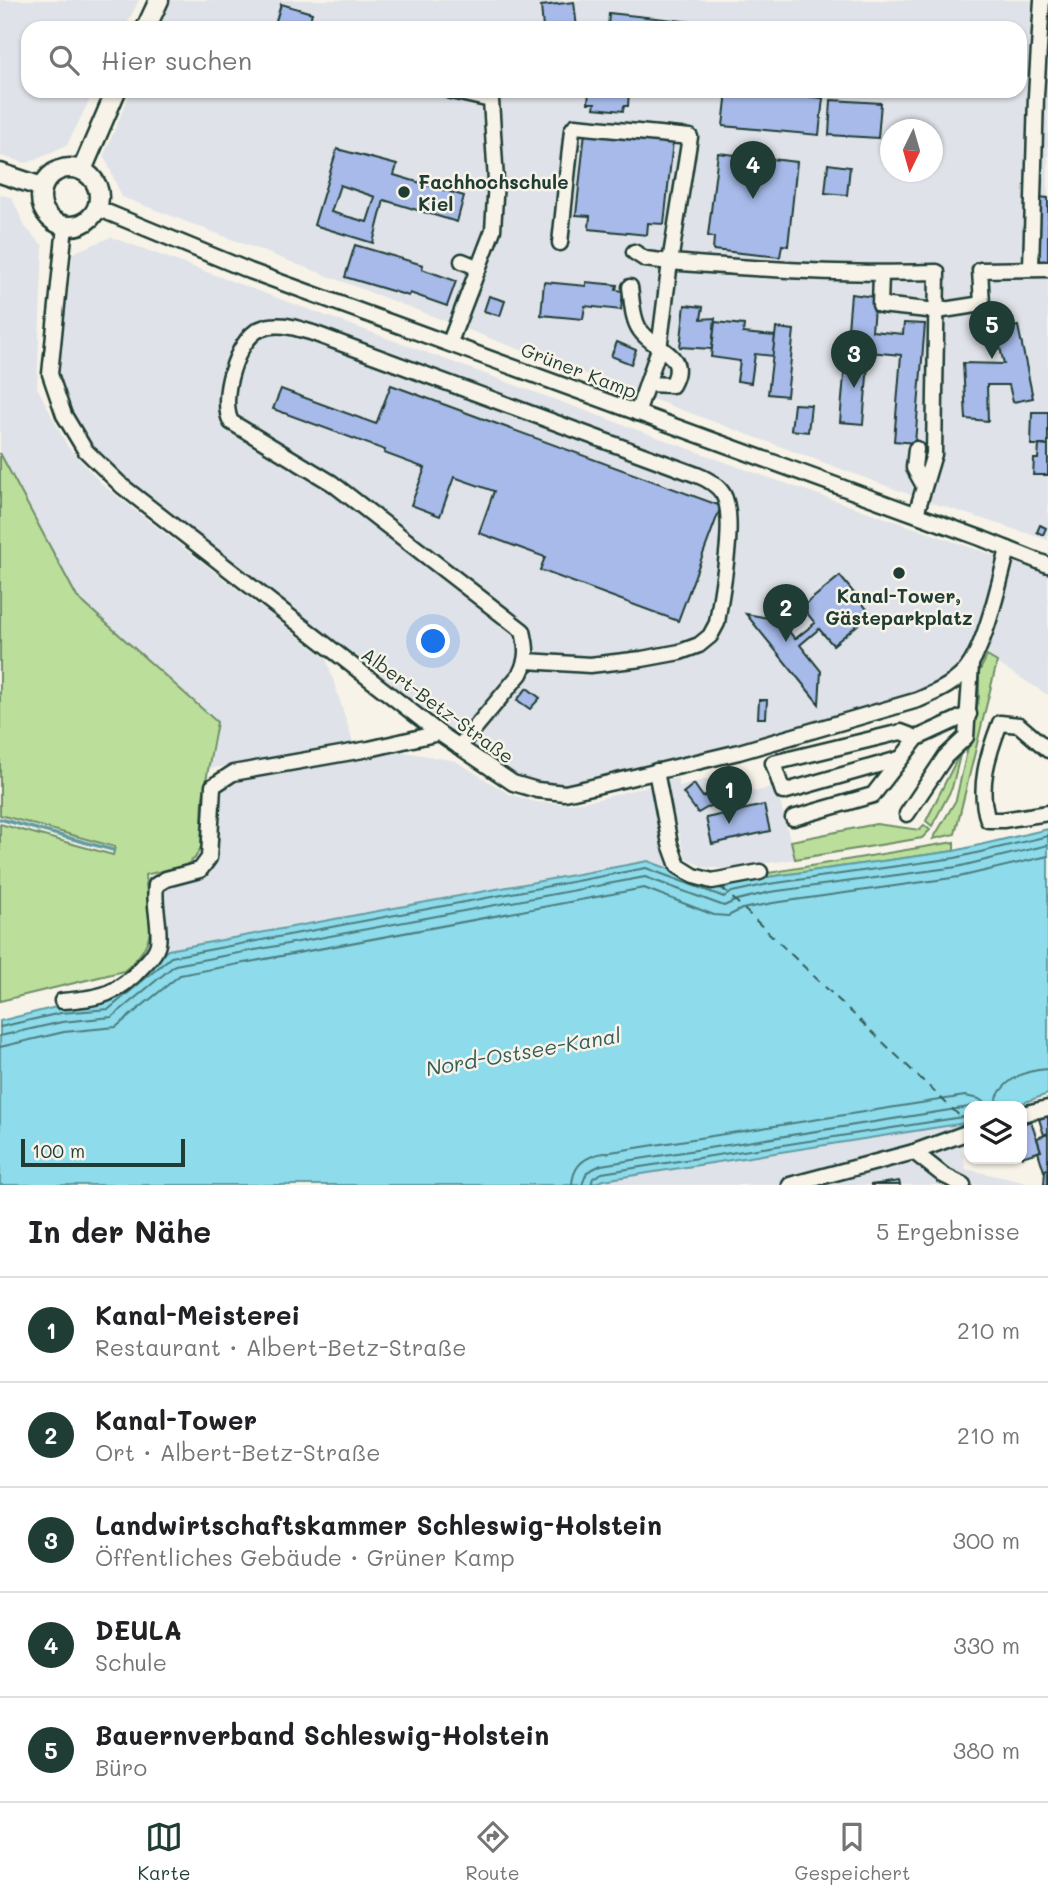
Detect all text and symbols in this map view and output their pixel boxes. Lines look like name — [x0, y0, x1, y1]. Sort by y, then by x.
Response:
search box — [21, 21, 1027, 98]
icon: search — [45, 41, 83, 79]
text: Hier suchen — [101, 43, 252, 77]
north arrow — [880, 119, 943, 182]
pin: 4 — [730, 141, 776, 199]
place label: Fachhochschule Kiel — [418, 169, 569, 216]
marker: Fachhochschule Kiel — [396, 184, 412, 200]
pin: 5 — [969, 301, 1015, 359]
pin: 3 — [831, 330, 877, 388]
street label: Grüner Kamp — [517, 336, 641, 404]
marker: Kanal-Tower, Gästeparkplatz — [891, 565, 907, 581]
place label: Kanal-Tower, Gästeparkplatz — [825, 583, 973, 630]
pin: 2 — [763, 584, 809, 642]
your location — [416, 624, 450, 658]
street label: Albert-Betz-Straße — [357, 641, 519, 769]
pin: 1 — [706, 766, 752, 824]
water label: Nord-Ostsee-Kanal — [423, 1020, 623, 1081]
map controls — [964, 1101, 1027, 1164]
button: layers — [964, 1101, 1027, 1164]
scale bar — [21, 1136, 186, 1168]
text: 100 m — [32, 1138, 85, 1163]
text: In der Nähe — [28, 1211, 211, 1251]
text: 5 Ergebnisse — [876, 1216, 1020, 1246]
text: Kanal-Meisterei — [95, 1298, 300, 1332]
text: 1 — [46, 1315, 56, 1345]
text: 210 m — [957, 1315, 1020, 1345]
text: Restaurant · Albert-Betz-Straße — [95, 1332, 467, 1362]
text: Kanal-Tower — [95, 1403, 257, 1437]
text: 2 — [45, 1420, 57, 1450]
text: 210 m — [957, 1420, 1020, 1450]
text: Ort · Albert-Betz-Straße — [95, 1437, 380, 1467]
text: Landwirtschaftskammer Schleswig-Holstein — [95, 1508, 662, 1542]
text: 3 — [44, 1525, 58, 1555]
text: 300 m — [952, 1525, 1020, 1555]
text: Öffentliches Gebäude · Grüner Kamp — [95, 1542, 515, 1572]
text: DEULA — [95, 1613, 182, 1647]
text: 4 — [44, 1630, 58, 1660]
text: 330 m — [953, 1630, 1020, 1660]
text: Schule — [95, 1647, 167, 1677]
text: Bauernverband Schleswig-Holstein — [95, 1718, 549, 1752]
text: 5 — [44, 1735, 58, 1765]
text: 380 m — [953, 1735, 1020, 1765]
text: Büro — [95, 1752, 147, 1782]
tab: Karte — [138, 1818, 191, 1885]
tab: Route — [466, 1818, 520, 1885]
tab: Gespeichert — [795, 1818, 910, 1885]

